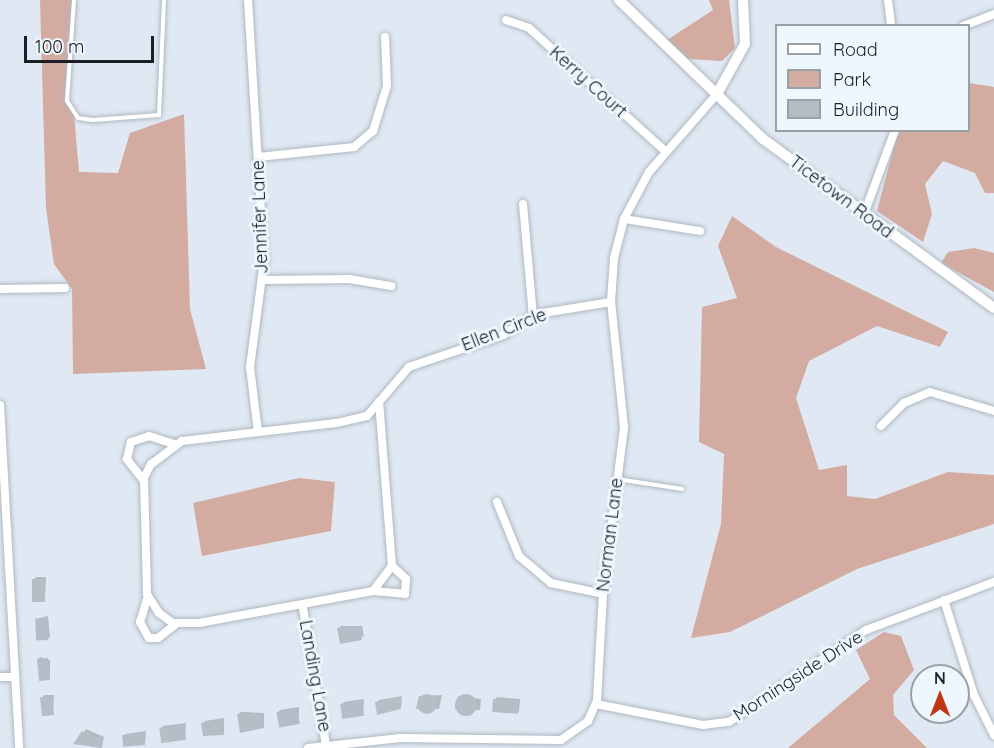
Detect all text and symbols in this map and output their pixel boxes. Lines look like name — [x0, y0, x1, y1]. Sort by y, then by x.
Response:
scale bar — [27, 24, 158, 62]
legend — [775, 24, 970, 132]
text: 100 m — [35, 35, 84, 58]
text: Road — [833, 38, 878, 61]
street label: Kerry Court — [545, 42, 631, 122]
text: Park — [833, 68, 871, 91]
text: Building — [833, 98, 899, 121]
street label: Ticetown Road — [785, 151, 897, 243]
street label: Jennifer Lane — [247, 160, 273, 274]
street label: Ellen Circle — [458, 304, 550, 356]
street label: Norman Lane — [592, 477, 628, 593]
street label: Landing Lane — [295, 618, 335, 734]
street label: Morningside Drive — [729, 626, 867, 726]
north arrow — [910, 664, 970, 724]
text: N — [934, 668, 946, 688]

